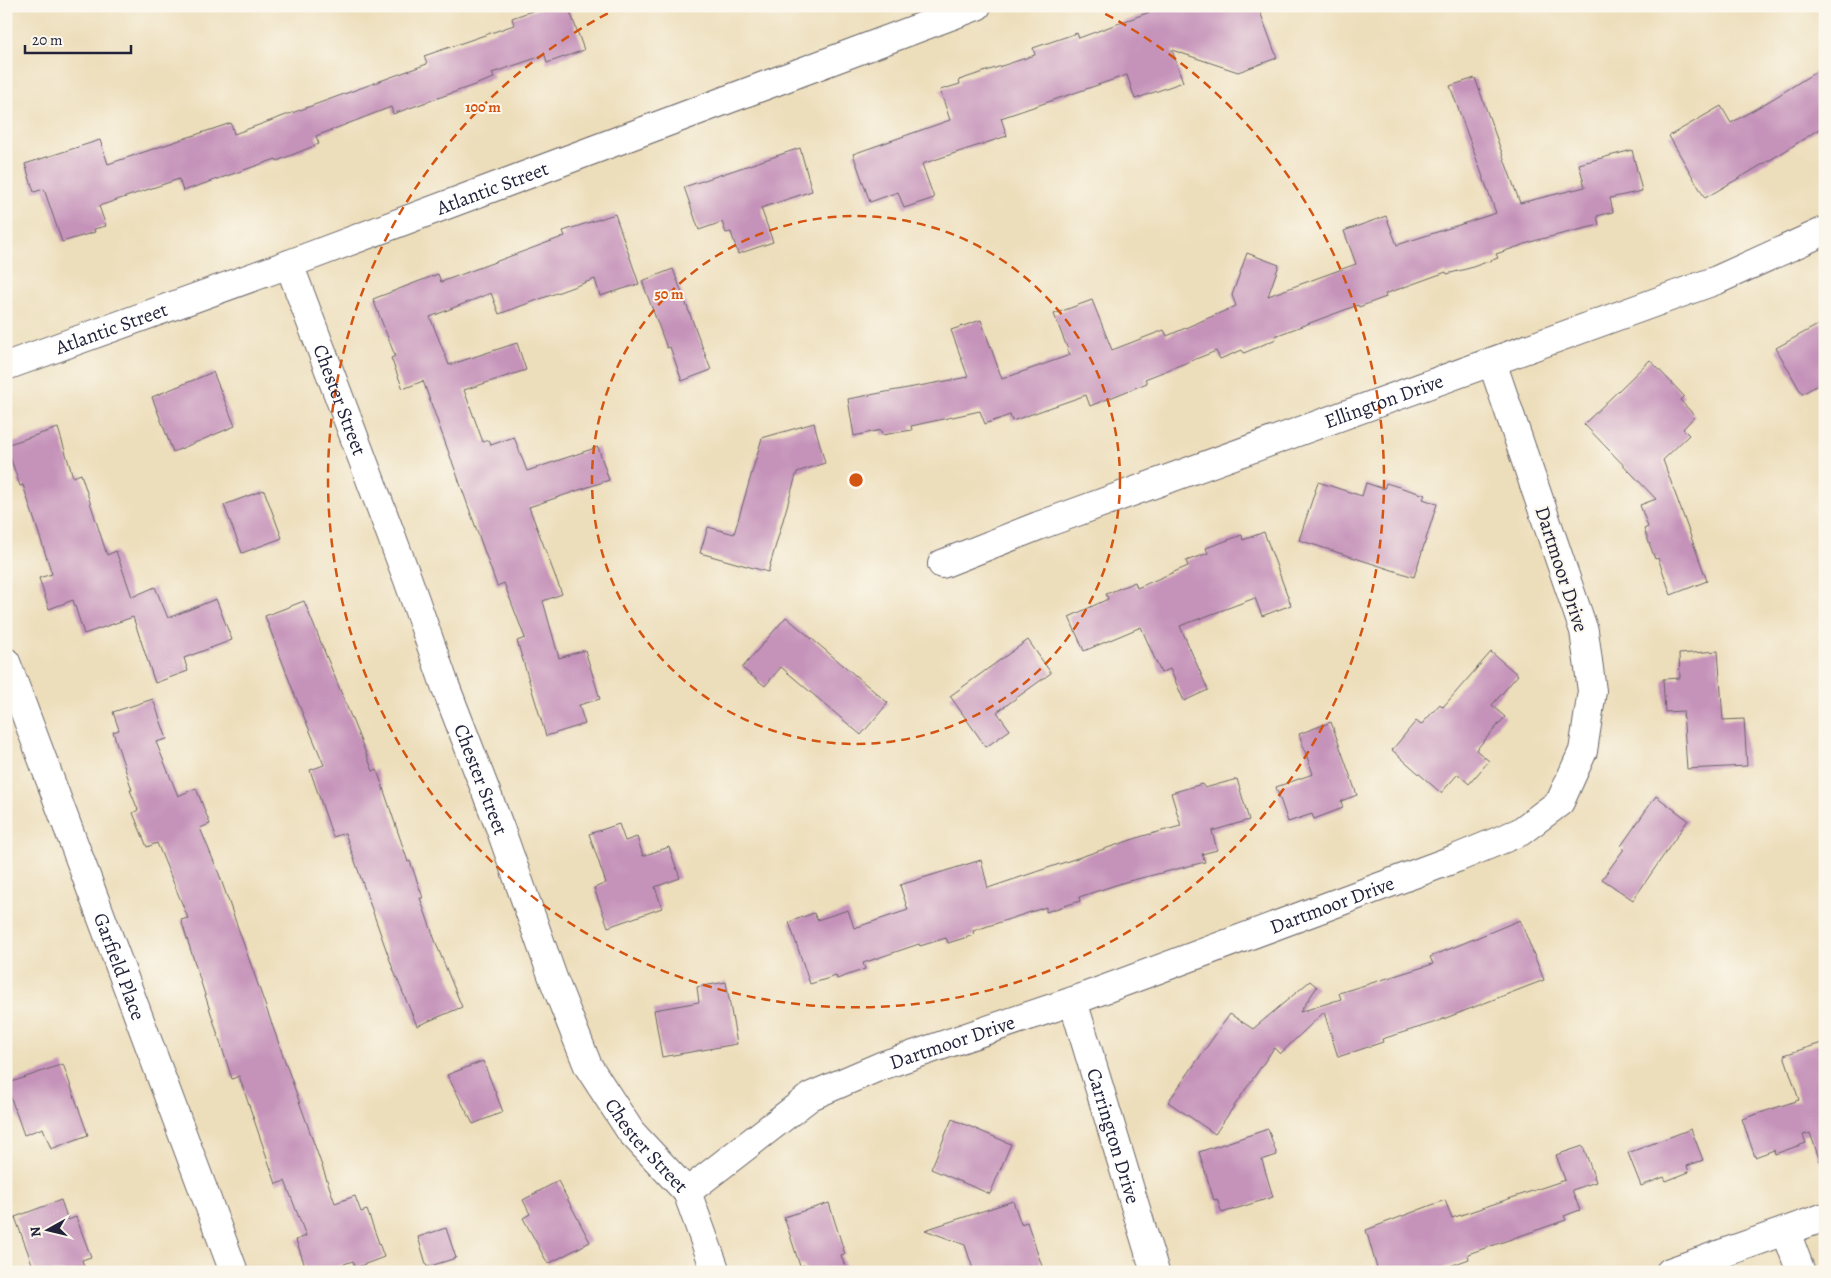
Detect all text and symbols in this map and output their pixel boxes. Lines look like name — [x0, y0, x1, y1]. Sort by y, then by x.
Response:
scale bar — [25, 22, 131, 54]
text: 20 m — [32, 30, 63, 50]
text: 100 m — [465, 97, 501, 117]
street label: Atlantic Street — [432, 155, 553, 222]
text: 50 m — [654, 284, 684, 304]
street label: Atlantic Street — [51, 296, 172, 361]
street label: Chester Street — [306, 341, 373, 460]
street label: Ellington Drive — [1321, 367, 1447, 435]
centre of rings — [847, 471, 865, 489]
street label: Dartmoor Drive — [1528, 503, 1595, 636]
street label: Chester Street — [447, 720, 514, 839]
street label: Dartmoor Drive — [1266, 870, 1398, 941]
street label: Garfield Place — [87, 909, 152, 1024]
street label: Dartmoor Drive — [886, 1009, 1019, 1076]
street label: Carrington Drive — [1080, 1065, 1147, 1207]
street label: Chester Street — [598, 1093, 694, 1199]
north arrow — [22, 1206, 72, 1256]
text: N — [26, 1225, 46, 1238]

